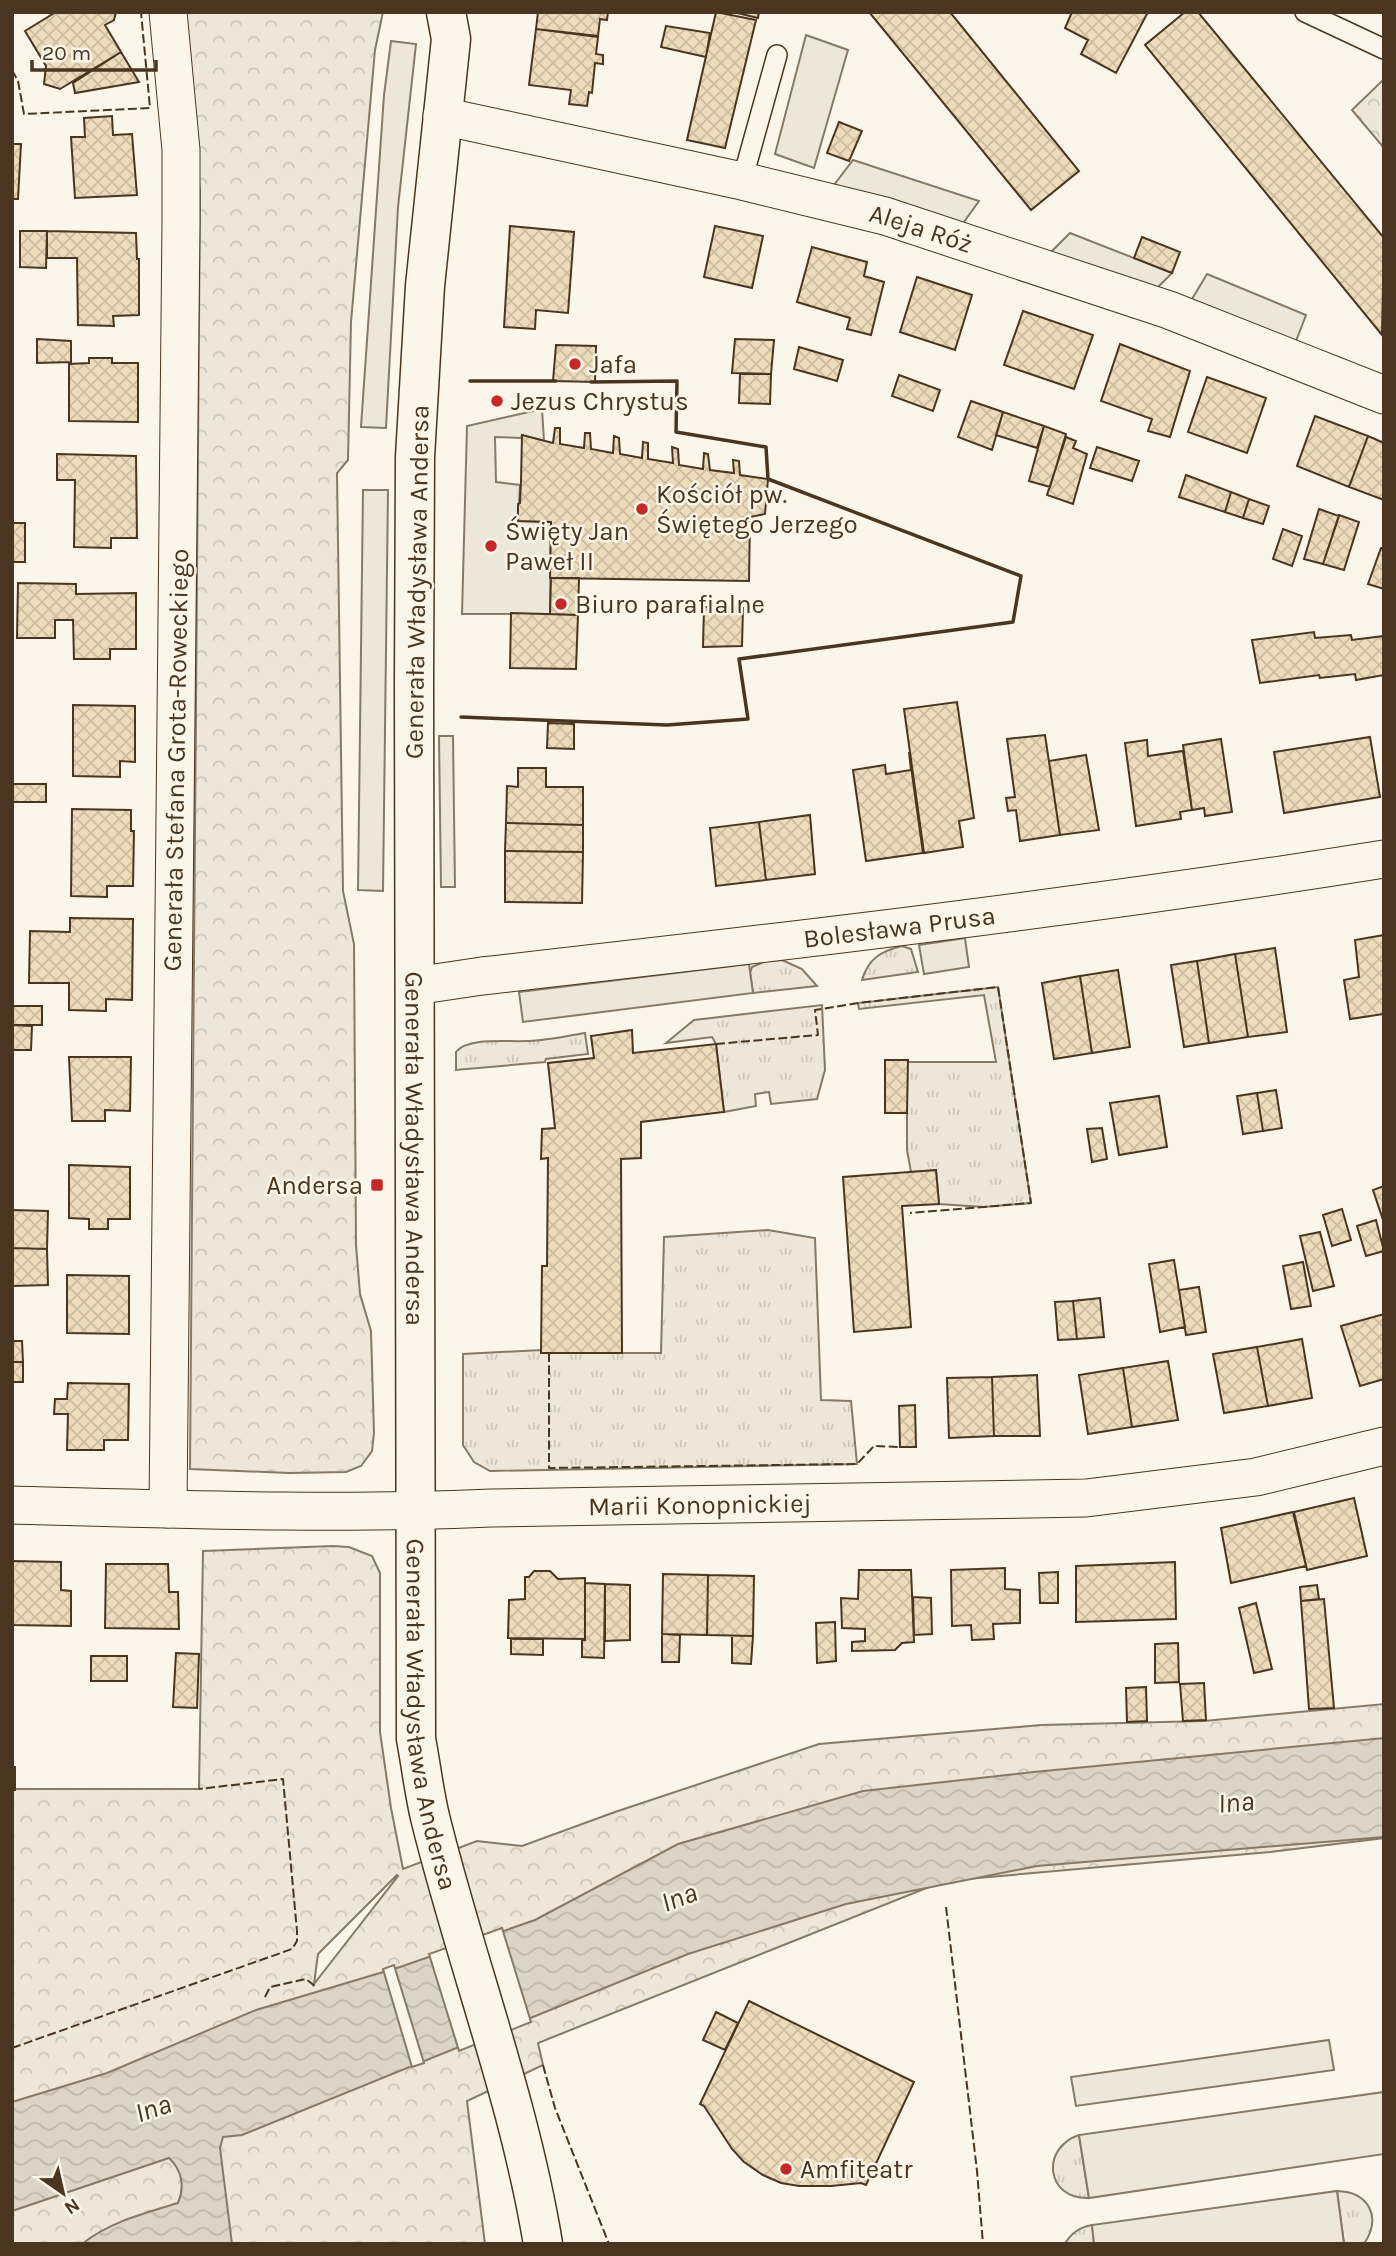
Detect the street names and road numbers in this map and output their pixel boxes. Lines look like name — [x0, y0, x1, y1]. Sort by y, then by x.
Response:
street label: Aleja Róż — [866, 197, 976, 259]
street label: Generała Władysława Andersa — [398, 405, 436, 759]
street label: Generała Stefana Grota-Roweckiego — [157, 548, 195, 972]
street label: Bolesława Prusa — [802, 899, 997, 954]
street label: Generała Władysława Andersa — [399, 972, 431, 1326]
street label: Marii Konopnickiej — [588, 1487, 812, 1522]
street label: Generała Władysława Andersa — [400, 1539, 464, 1894]

